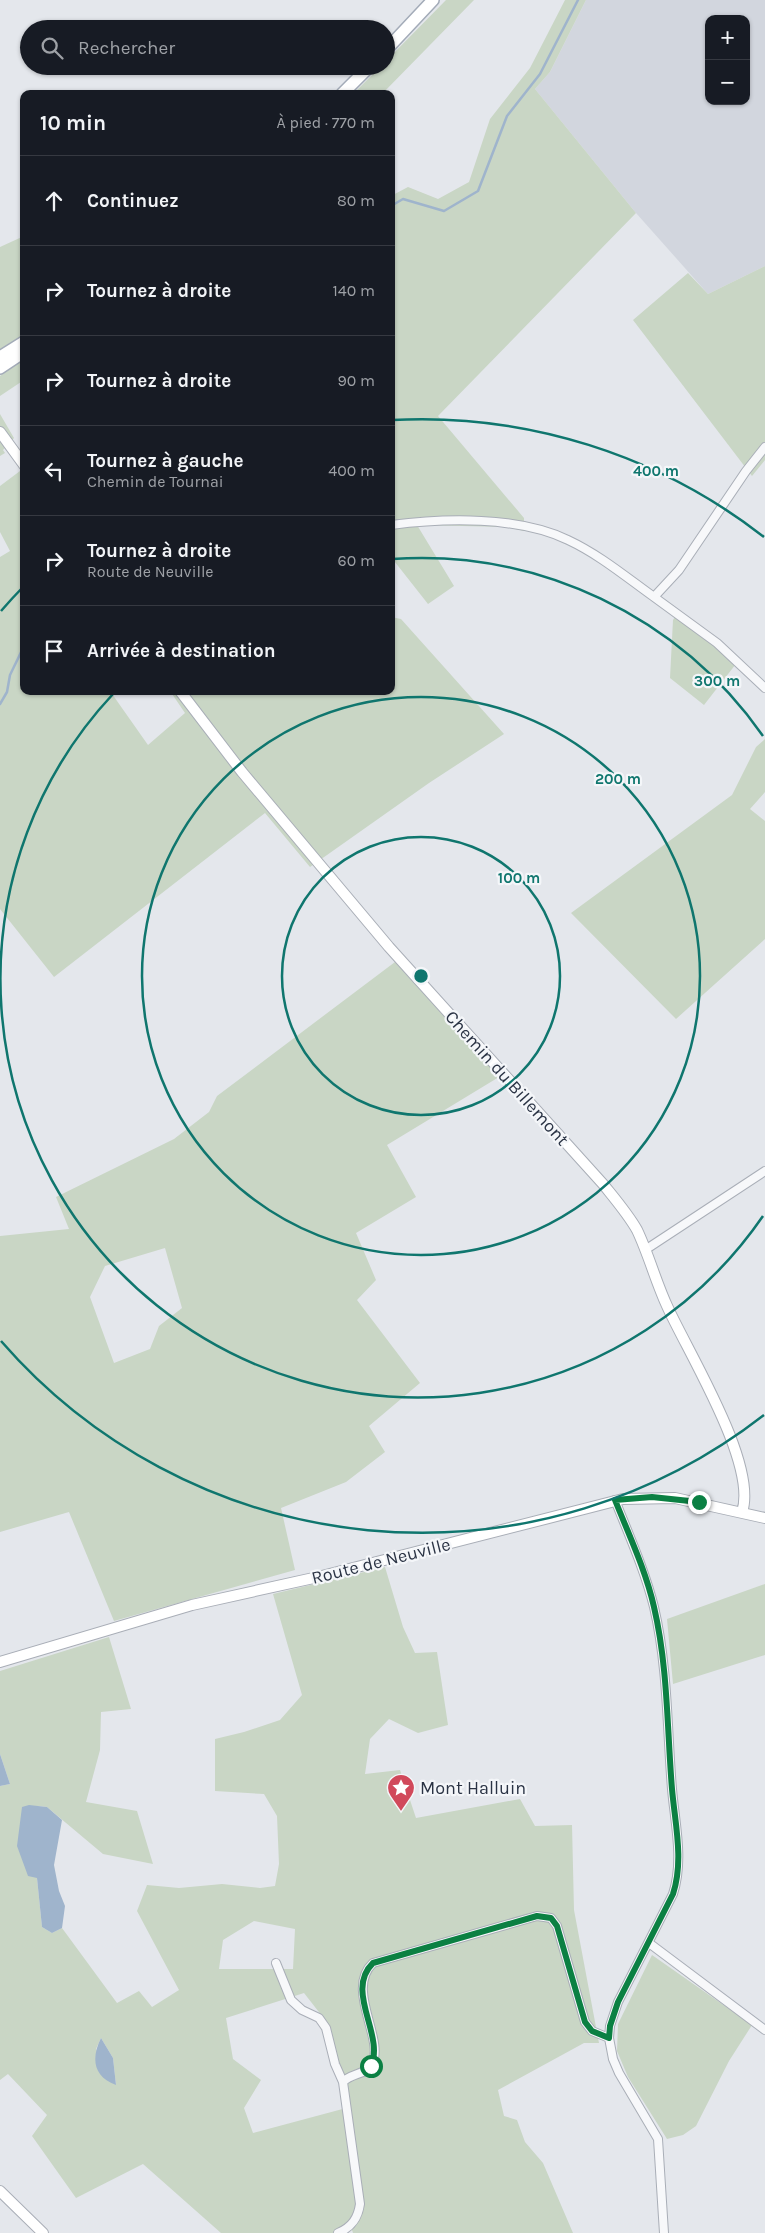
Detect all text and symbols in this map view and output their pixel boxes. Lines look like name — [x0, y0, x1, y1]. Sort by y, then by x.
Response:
map controls — [705, 15, 750, 105]
button: + — [705, 15, 750, 60]
search box — [20, 20, 395, 75]
icon: search — [38, 34, 66, 62]
text: Rechercher — [78, 37, 175, 59]
button: − — [705, 60, 750, 105]
text: 10 min — [40, 111, 106, 135]
text: À pied · 770 m — [276, 113, 375, 132]
icon: ahead — [40, 187, 68, 215]
text: Continuez — [87, 190, 179, 212]
text: 80 m — [337, 191, 375, 210]
icon: right — [40, 277, 68, 305]
text: Tournez à droite — [87, 280, 231, 302]
text: 140 m — [333, 281, 375, 300]
icon: right — [40, 367, 68, 395]
text: Tournez à droite — [87, 370, 231, 392]
text: 90 m — [337, 371, 375, 390]
text: Tournez à gauche — [87, 450, 244, 472]
icon: left — [40, 457, 68, 485]
text: 400 m — [328, 461, 375, 480]
text: 400 m — [633, 462, 679, 480]
text: Chemin de Tournai — [87, 472, 224, 491]
text: Tournez à droite — [87, 540, 231, 562]
icon: right — [40, 547, 68, 575]
text: 60 m — [338, 551, 375, 570]
text: Route de Neuville — [87, 562, 214, 581]
icon: arrive — [40, 637, 68, 665]
text: Arrivée à destination — [87, 640, 276, 662]
text: 300 m — [694, 672, 740, 690]
text: 200 m — [595, 770, 641, 788]
text: 100 m — [498, 869, 540, 887]
centre of rings — [412, 967, 430, 985]
street label: Chemin du Billemont — [440, 1006, 574, 1150]
route end — [688, 1491, 711, 1514]
street label: Route de Neuville — [309, 1533, 453, 1589]
place icon: Mont Halluin — [386, 1773, 416, 1812]
place label: Mont Halluin — [420, 1777, 526, 1799]
route start — [360, 2055, 383, 2078]

